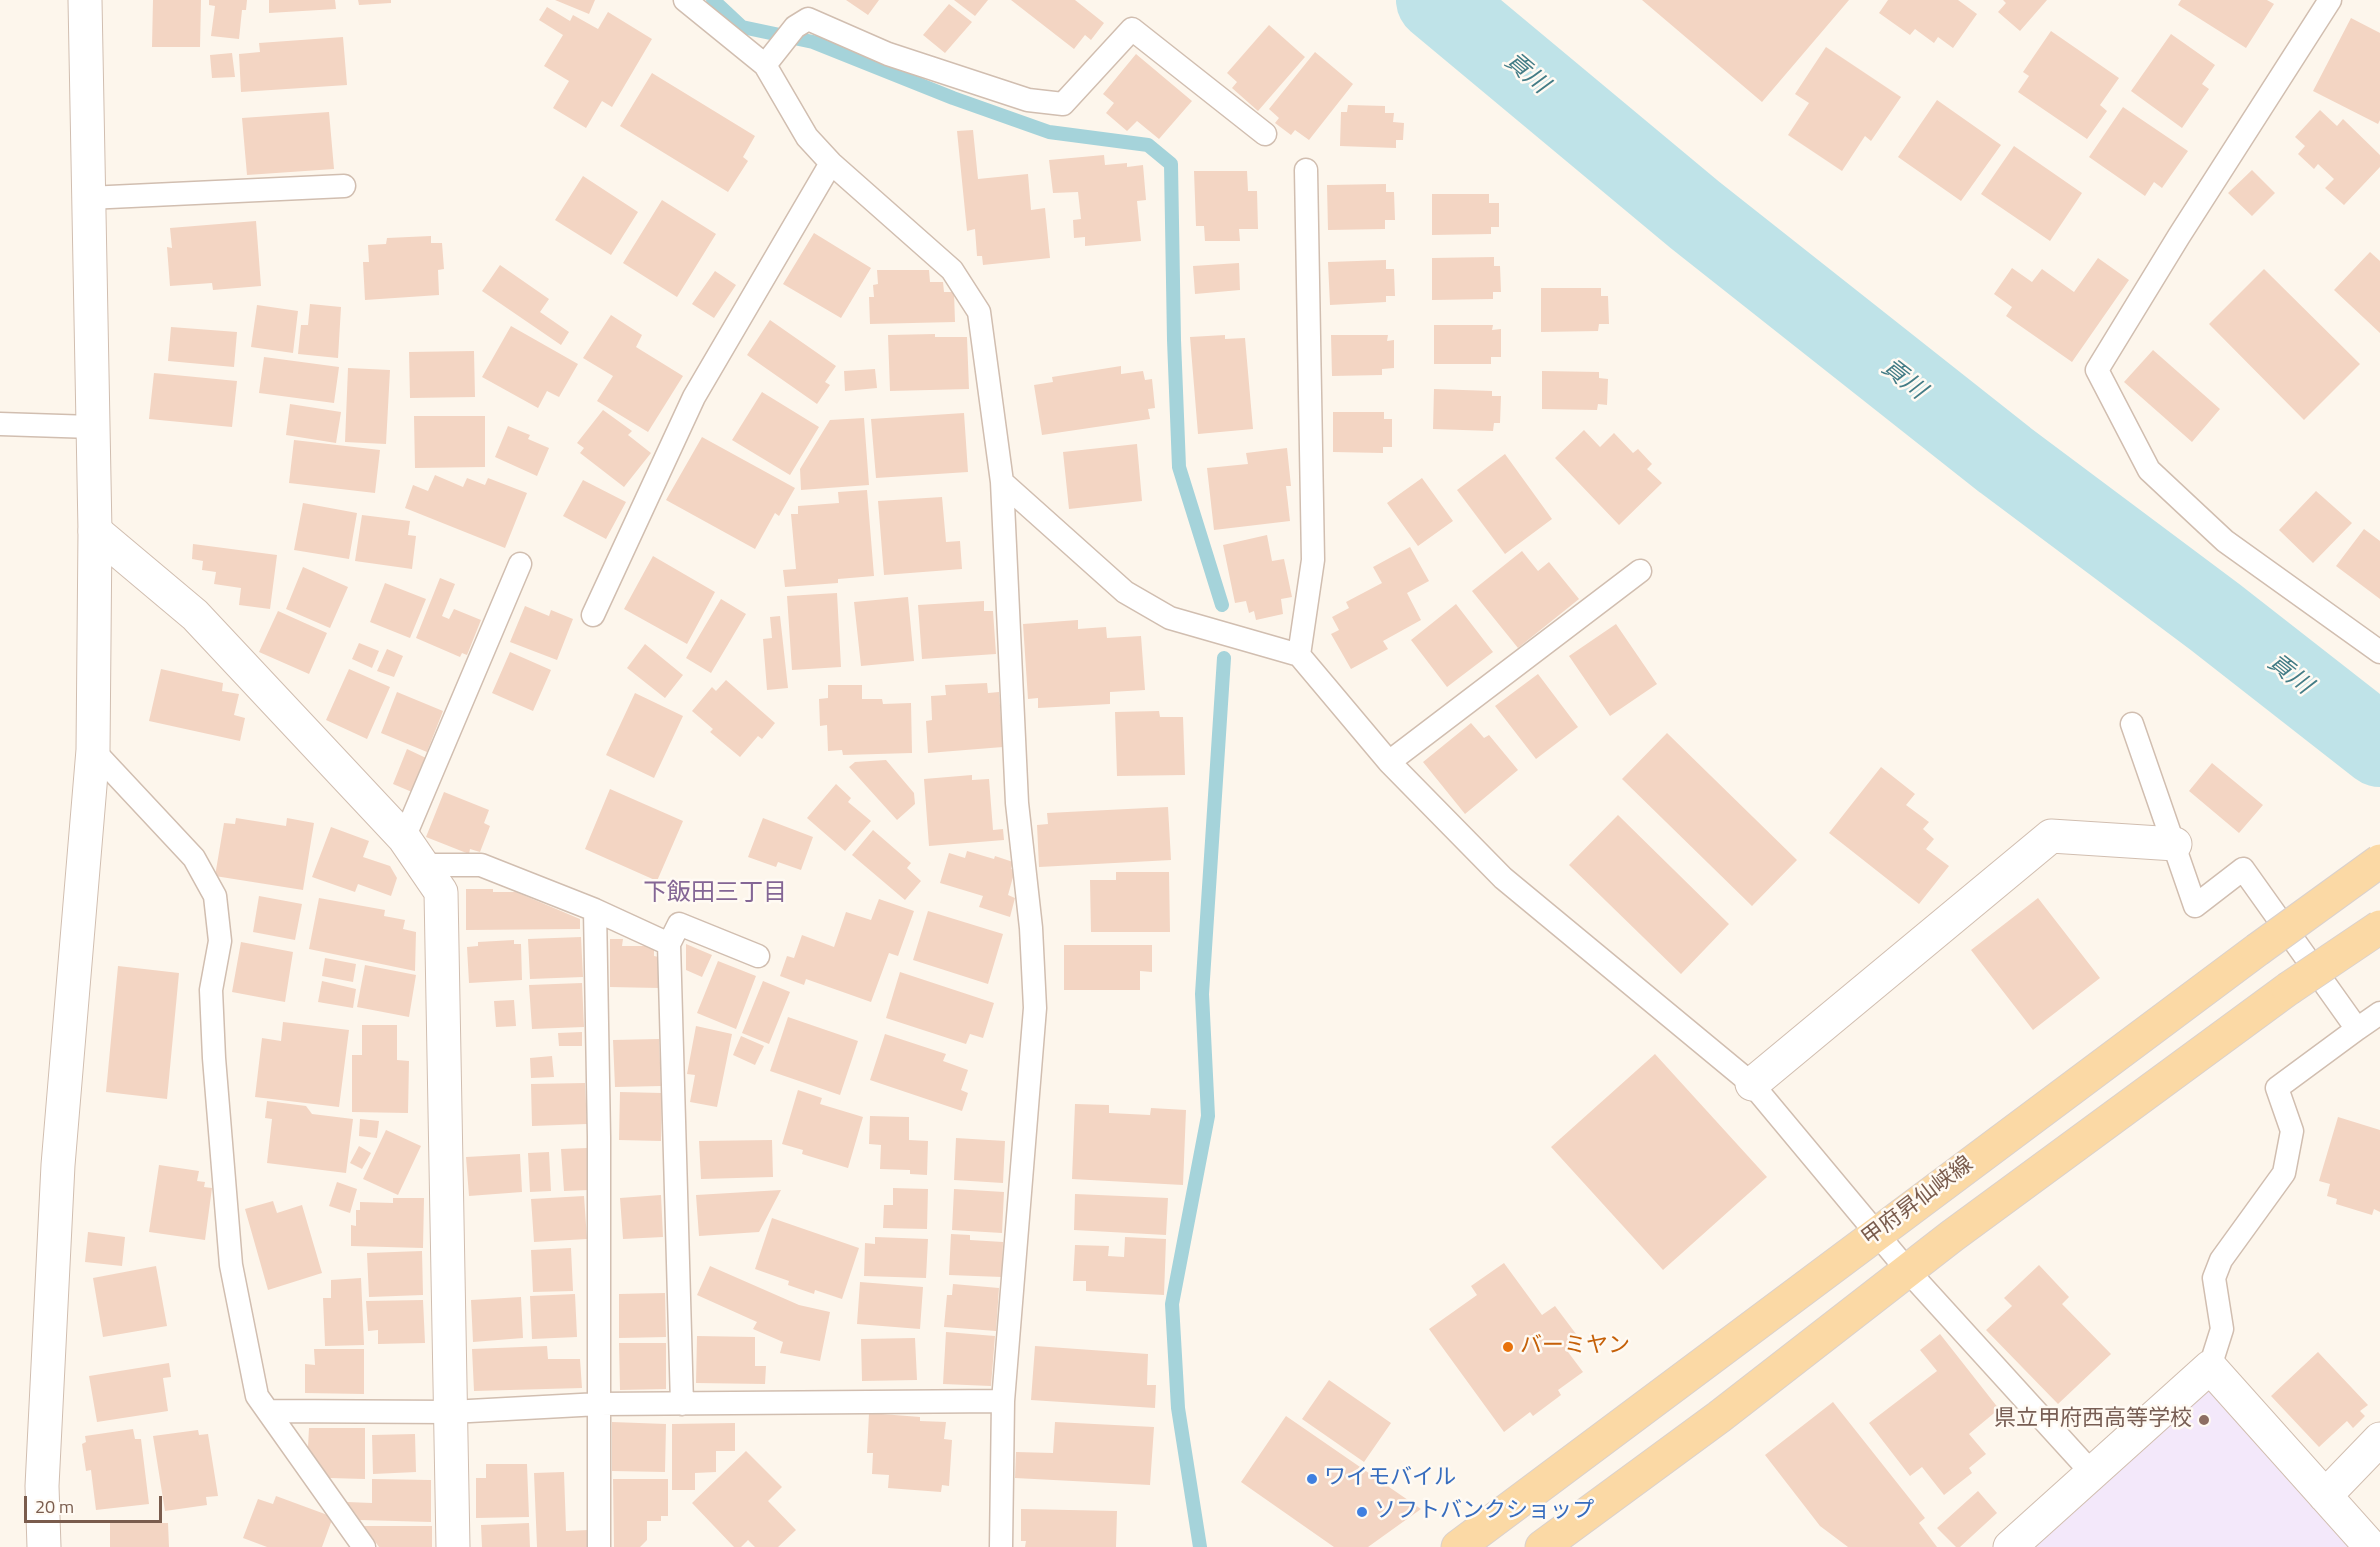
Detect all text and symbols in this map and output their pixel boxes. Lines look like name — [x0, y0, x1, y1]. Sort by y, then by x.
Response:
water label: 貢川 — [1498, 48, 1554, 100]
water label: 貢川 — [1875, 354, 1931, 406]
water label: 貢川 — [2261, 649, 2317, 701]
district label: 下飯田三丁目 — [643, 880, 787, 908]
street label: 甲府昇仙峡線 — [1857, 1152, 1979, 1252]
place label: バーミヤン — [1520, 1334, 1630, 1360]
marker: バーミヤン — [1501, 1340, 1515, 1354]
place label: 県立甲府西高等学校 — [1994, 1407, 2192, 1433]
marker: 県立甲府西高等学校 — [2197, 1413, 2211, 1427]
place label: ワイモバイル — [1324, 1466, 1456, 1492]
marker: ワイモバイル — [1305, 1472, 1319, 1486]
scale bar — [27, 1484, 165, 1522]
text: 20 m — [35, 1493, 74, 1520]
place label: ソフトバンクショップ — [1374, 1499, 1594, 1525]
marker: ソフトバンクショップ — [1355, 1505, 1369, 1519]

